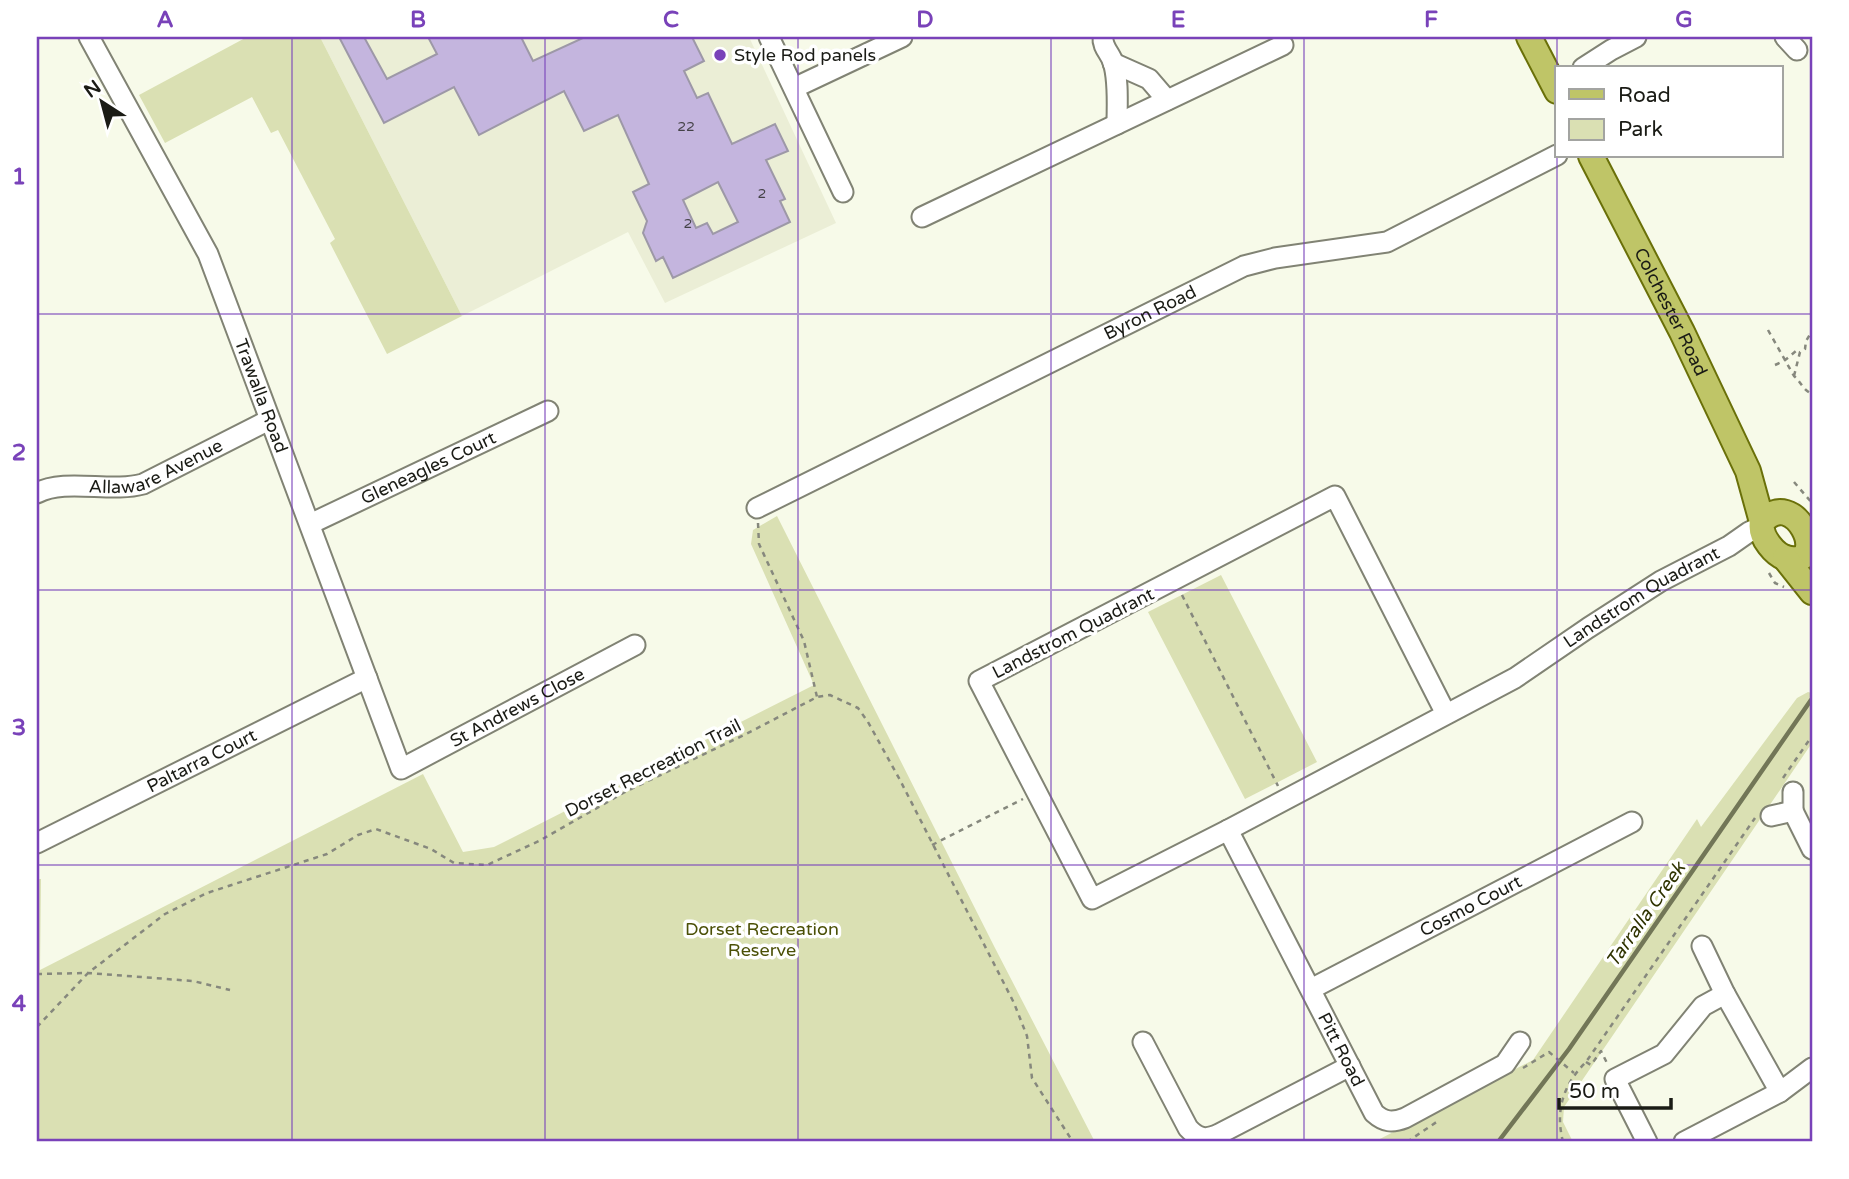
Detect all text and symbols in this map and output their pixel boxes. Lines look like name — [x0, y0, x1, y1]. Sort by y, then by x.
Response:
text: A — [156, 6, 174, 34]
text: B — [410, 6, 426, 34]
text: C — [663, 6, 679, 34]
text: D — [916, 6, 934, 34]
text: E — [1171, 6, 1185, 34]
text: F — [1424, 6, 1438, 34]
text: G — [1675, 6, 1693, 34]
place label: Style Rod panels — [734, 44, 876, 66]
marker: Style Rod panels — [712, 47, 728, 63]
north arrow — [66, 66, 136, 136]
legend — [1555, 66, 1783, 158]
text: N — [80, 76, 105, 102]
text: Road — [1618, 83, 1671, 108]
text: Park — [1618, 117, 1663, 142]
house number: 22 — [677, 118, 695, 135]
text: 1 — [12, 163, 26, 191]
house number: 2 — [758, 185, 766, 202]
house number: 2 — [684, 215, 692, 232]
street label: Colchester Road — [1629, 244, 1712, 379]
street label: Byron Road — [1100, 280, 1200, 345]
street label: Trawalla Road — [230, 336, 293, 456]
street label: Gleneagles Court — [357, 426, 500, 509]
street label: Allaware Avenue — [88, 434, 226, 498]
text: 2 — [12, 439, 26, 467]
street label: Landstrom Quadrant — [1559, 542, 1723, 653]
street label: Landstrom Quadrant — [988, 583, 1158, 683]
street label: St Andrews Close — [446, 663, 588, 752]
text: 3 — [12, 714, 26, 742]
street label: Dorset Recreation Trail — [561, 714, 745, 822]
street label: Paltarra Court — [143, 724, 260, 797]
water label: Tarralla Creek — [1602, 857, 1691, 971]
street label: Cosmo Court — [1416, 870, 1526, 942]
park label: Dorset Recreation Reserve — [685, 918, 839, 961]
text: 4 — [12, 990, 27, 1018]
street label: Pitt Road — [1313, 1009, 1369, 1090]
scale bar — [1559, 1067, 1671, 1111]
text: 50 m — [1569, 1079, 1620, 1104]

